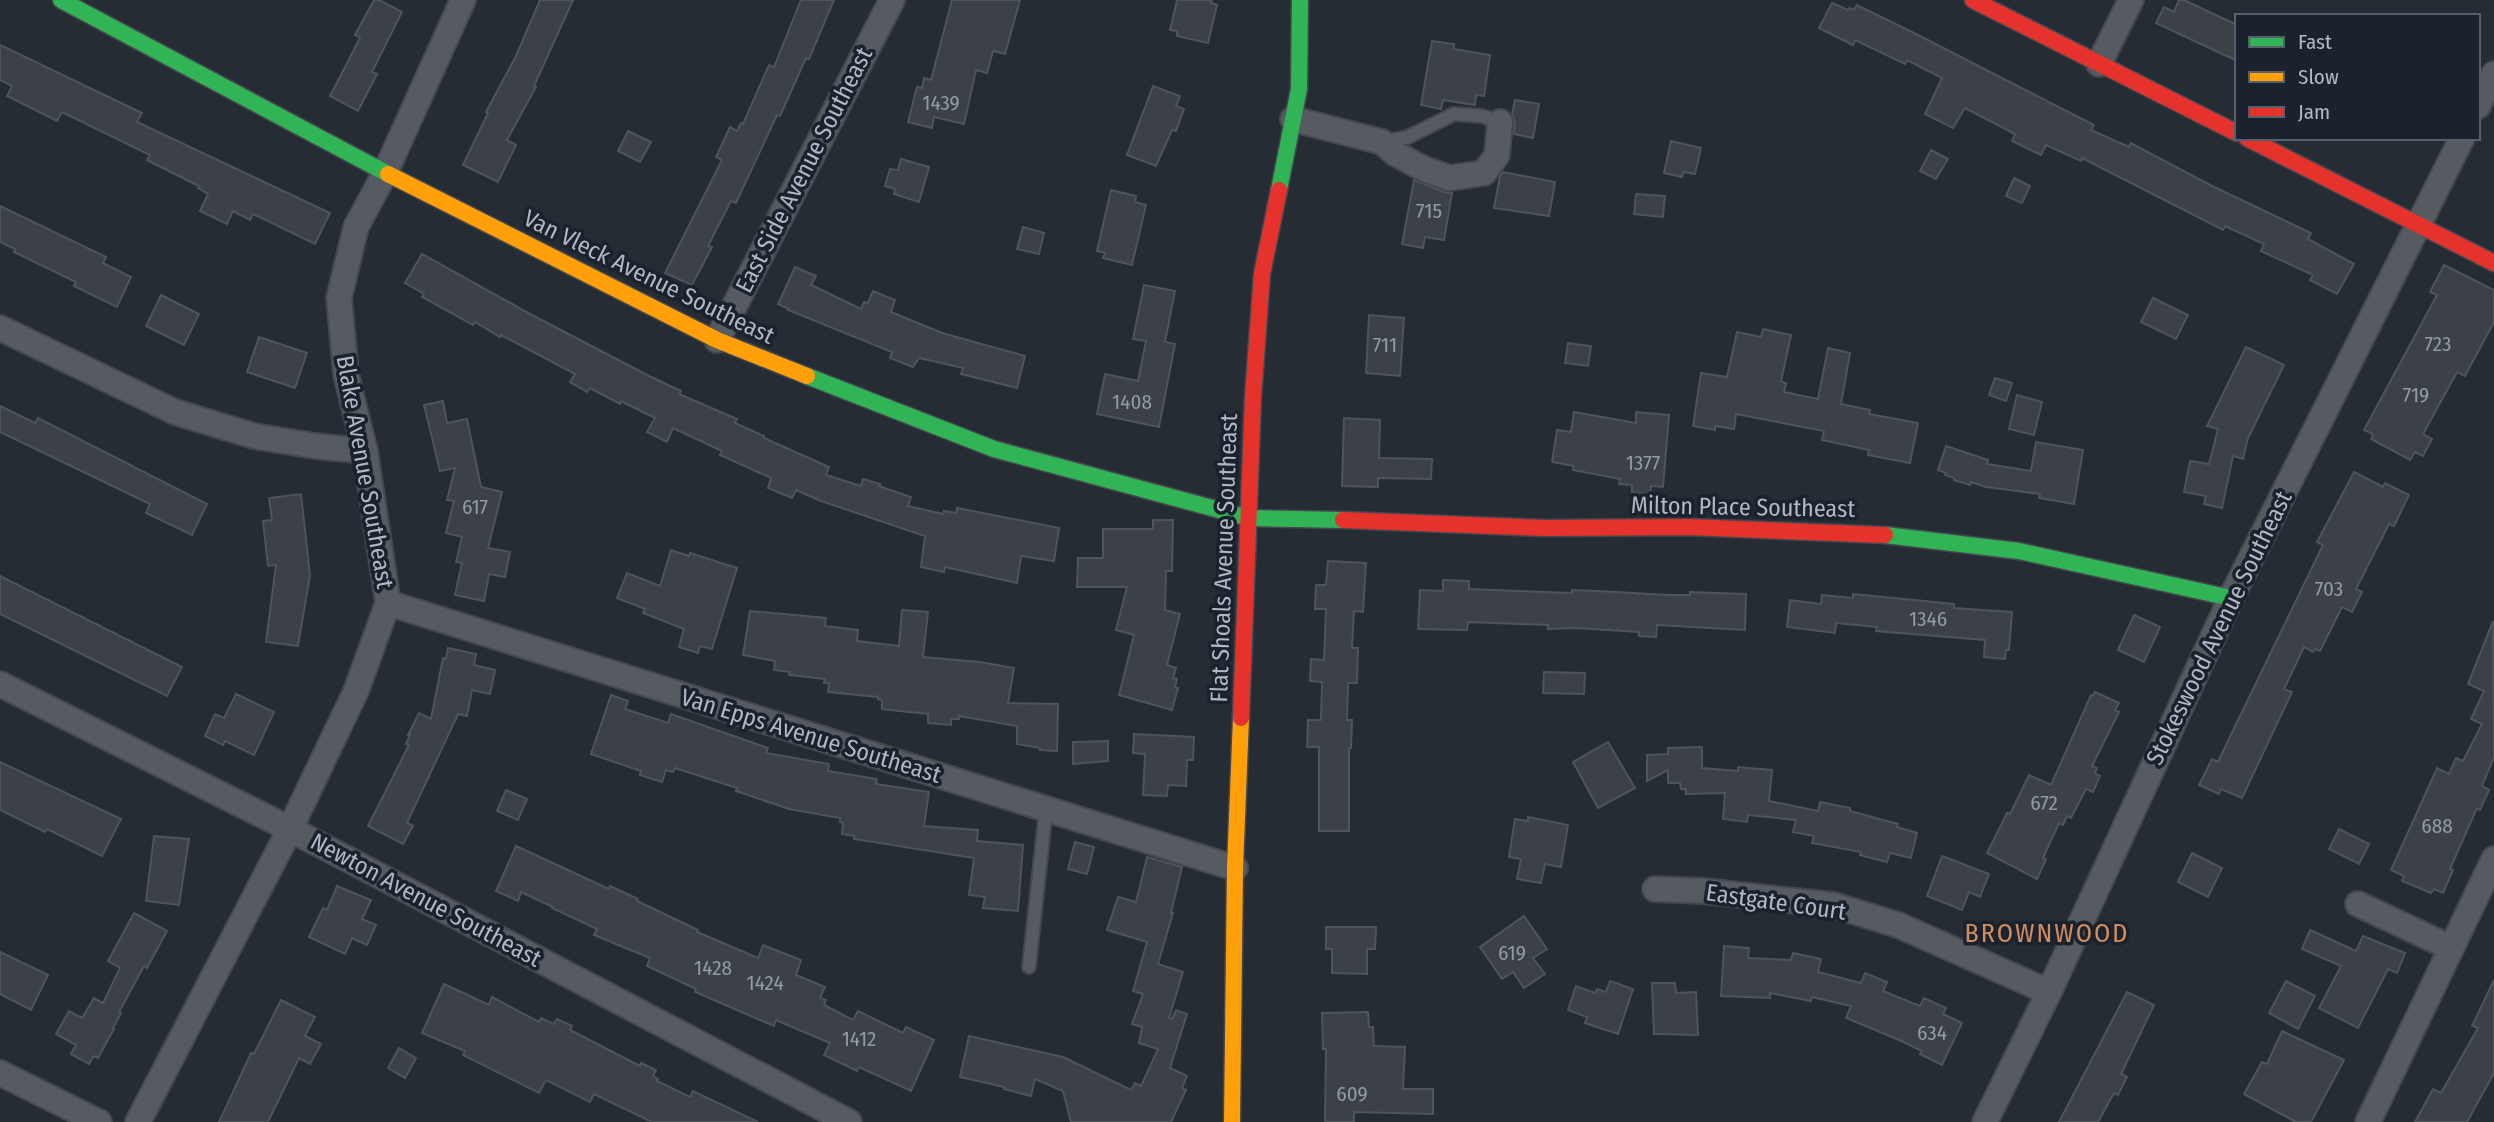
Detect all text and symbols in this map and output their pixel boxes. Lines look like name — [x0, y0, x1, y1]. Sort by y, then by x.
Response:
legend — [2235, 14, 2480, 140]
text: Fast — [2298, 29, 2332, 55]
street label: East Side Avenue Southeast — [730, 43, 878, 297]
text: Slow — [2298, 64, 2339, 90]
house number: 1439 — [922, 90, 960, 116]
text: Jam — [2298, 99, 2330, 125]
house number: 715 — [1416, 198, 1442, 224]
street label: Van Vleck Avenue Southeast — [519, 204, 779, 350]
house number: 723 — [2425, 331, 2451, 357]
house number: 711 — [1373, 332, 1397, 358]
street label: Blake Avenue Southeast — [331, 353, 399, 591]
house number: 719 — [2403, 382, 2429, 408]
house number: 1408 — [1112, 389, 1152, 415]
street label: Flat Shoals Avenue Southeast — [1205, 413, 1243, 703]
house number: 1377 — [1626, 450, 1660, 476]
street label: Stokeswood Avenue Southeast — [2140, 486, 2298, 769]
street label: Milton Place Southeast — [1631, 491, 1856, 523]
house number: 617 — [462, 494, 488, 520]
house number: 703 — [2315, 576, 2343, 602]
house number: 1346 — [1909, 606, 1947, 632]
street label: Van Epps Avenue Southeast — [678, 683, 945, 789]
house number: 672 — [2030, 790, 2058, 816]
house number: 688 — [2421, 813, 2453, 839]
street label: Newton Avenue Southeast — [306, 827, 546, 973]
street label: Eastgate Court — [1704, 878, 1848, 926]
district label: BROWNWOOD — [1965, 918, 2129, 949]
house number: 619 — [1498, 940, 1526, 966]
house number: 1428 — [694, 955, 732, 981]
house number: 1424 — [746, 970, 784, 996]
house number: 634 — [1917, 1020, 1947, 1046]
house number: 1412 — [842, 1026, 876, 1052]
house number: 609 — [1336, 1081, 1368, 1107]

